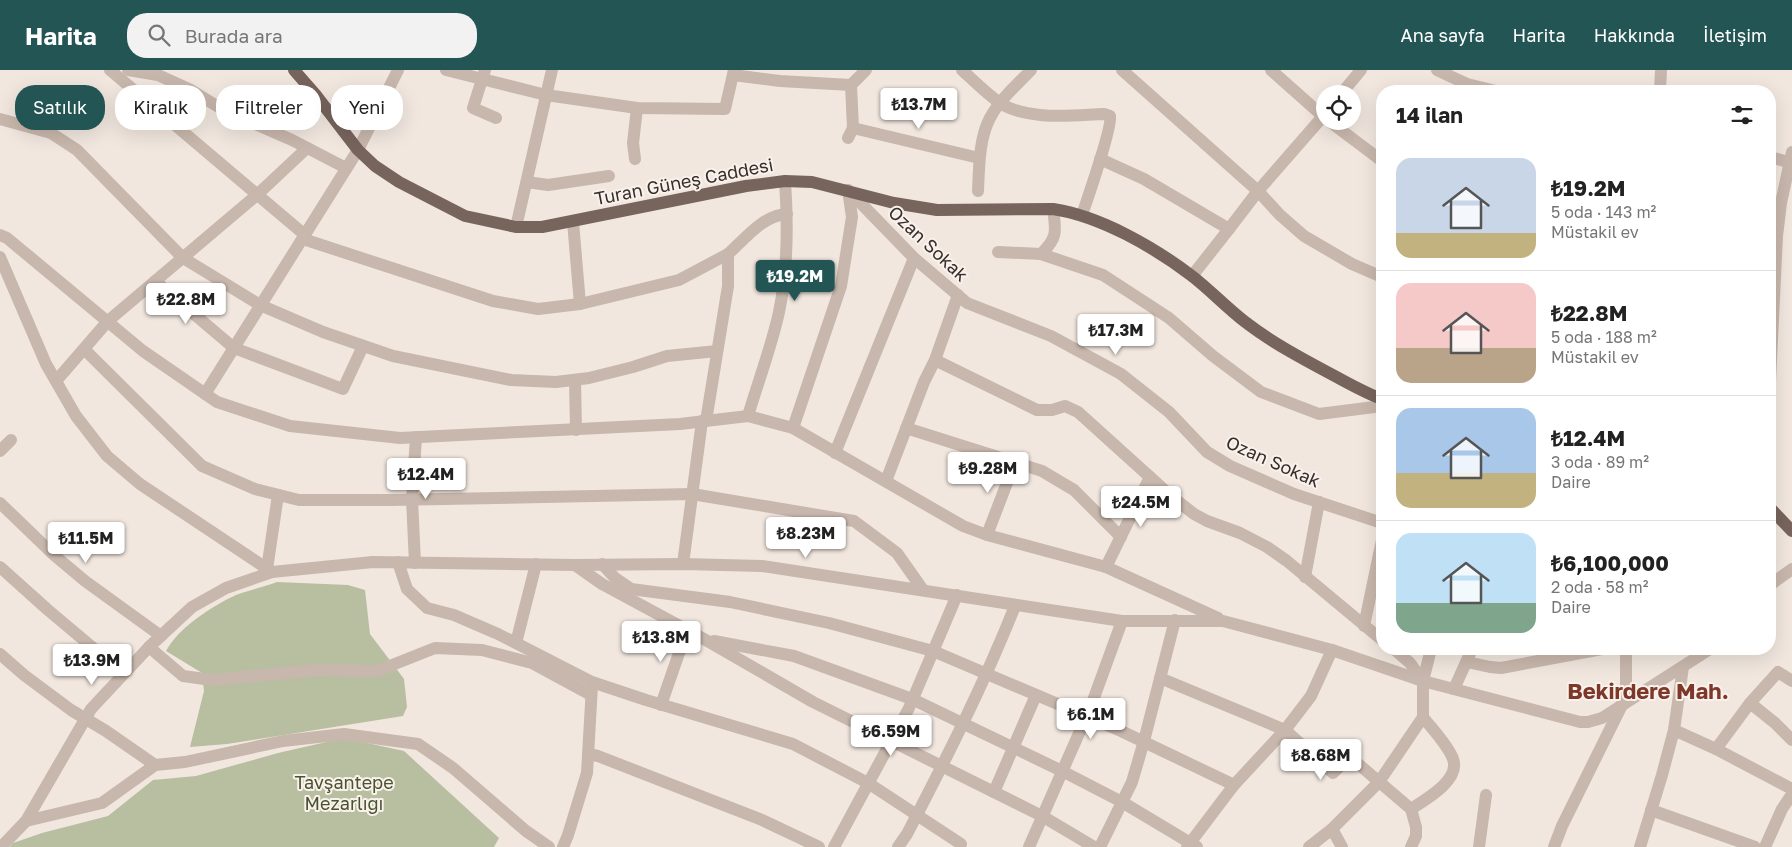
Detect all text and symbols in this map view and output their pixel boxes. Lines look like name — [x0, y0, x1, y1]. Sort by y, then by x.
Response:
search box — [127, 13, 477, 58]
text: Harita — [25, 21, 97, 50]
icon: search — [145, 21, 173, 49]
text: Burada ara — [185, 24, 283, 47]
text: Ana sayfa — [1401, 24, 1485, 46]
text: Harita — [1513, 24, 1566, 46]
text: Hakkında — [1594, 24, 1675, 46]
text: İletişim — [1703, 24, 1767, 46]
chip: Satılık — [15, 85, 105, 130]
chip: Kiralık — [115, 85, 206, 130]
chip: Filtreler — [216, 85, 321, 130]
chip: Yeni — [331, 85, 403, 130]
map controls — [1316, 85, 1361, 130]
button: locate — [1316, 85, 1361, 130]
pin: ₺13.7M — [878, 88, 960, 130]
text: ₺13.7M — [891, 94, 947, 114]
icon: filters — [1728, 101, 1756, 129]
text: 14 ilan — [1396, 102, 1463, 128]
street label: Turan Güneş Caddesi — [593, 153, 775, 209]
text: ₺19.2M — [1551, 175, 1625, 201]
icon: home — [1436, 178, 1496, 238]
street label: Ozan Sokak — [884, 201, 973, 286]
text: 5 oda · 143 m² — [1551, 202, 1656, 222]
text: Müstakil ev — [1551, 222, 1639, 242]
pin: ₺19.2M — [754, 260, 836, 302]
text: ₺19.2M — [767, 266, 823, 286]
pin: ₺22.8M — [145, 282, 227, 325]
text: ₺22.8M — [157, 289, 215, 309]
text: ₺22.8M — [1551, 300, 1627, 326]
icon: home — [1436, 303, 1496, 363]
pin: ₺17.3M — [1075, 314, 1157, 356]
text: ₺17.3M — [1088, 320, 1144, 340]
text: 5 oda · 188 m² — [1551, 327, 1657, 347]
text: Müstakil ev — [1551, 347, 1639, 367]
text: ₺12.4M — [1551, 425, 1625, 451]
icon: home — [1436, 428, 1496, 488]
street label: Ozan Sokak — [1223, 431, 1324, 492]
pin: ₺9.28M — [947, 452, 1029, 494]
text: 3 oda · 89 m² — [1551, 452, 1649, 472]
pin: ₺12.4M — [385, 458, 467, 500]
text: ₺9.28M — [959, 458, 1017, 478]
text: ₺12.4M — [398, 464, 454, 484]
text: Daire — [1551, 472, 1591, 492]
pin: ₺24.5M — [1100, 486, 1182, 528]
text: ₺24.5M — [1112, 492, 1170, 512]
pin: ₺8.23M — [765, 516, 847, 559]
pin: ₺11.5M — [45, 522, 127, 564]
text: ₺8.23M — [777, 523, 835, 543]
text: ₺11.5M — [59, 528, 113, 548]
text: ₺6,100,000 — [1551, 550, 1669, 576]
icon: home — [1436, 553, 1496, 613]
text: 2 oda · 58 m² — [1551, 577, 1649, 597]
text: Daire — [1551, 597, 1591, 617]
pin: ₺13.8M — [620, 620, 702, 663]
text: ₺13.8M — [633, 627, 689, 647]
pin: ₺13.9M — [51, 644, 133, 686]
text: ₺13.9M — [64, 650, 120, 670]
district label: Bekirdere Mah. — [1567, 677, 1729, 704]
pin: ₺6.1M — [1056, 698, 1126, 740]
text: ₺6.1M — [1068, 704, 1114, 724]
pin: ₺6.59M — [850, 714, 932, 757]
text: ₺6.59M — [862, 721, 920, 741]
pin: ₺8.68M — [1280, 738, 1362, 781]
text: ₺8.68M — [1291, 745, 1351, 765]
park label: Tavşantepe Mezarlığı — [294, 771, 394, 814]

